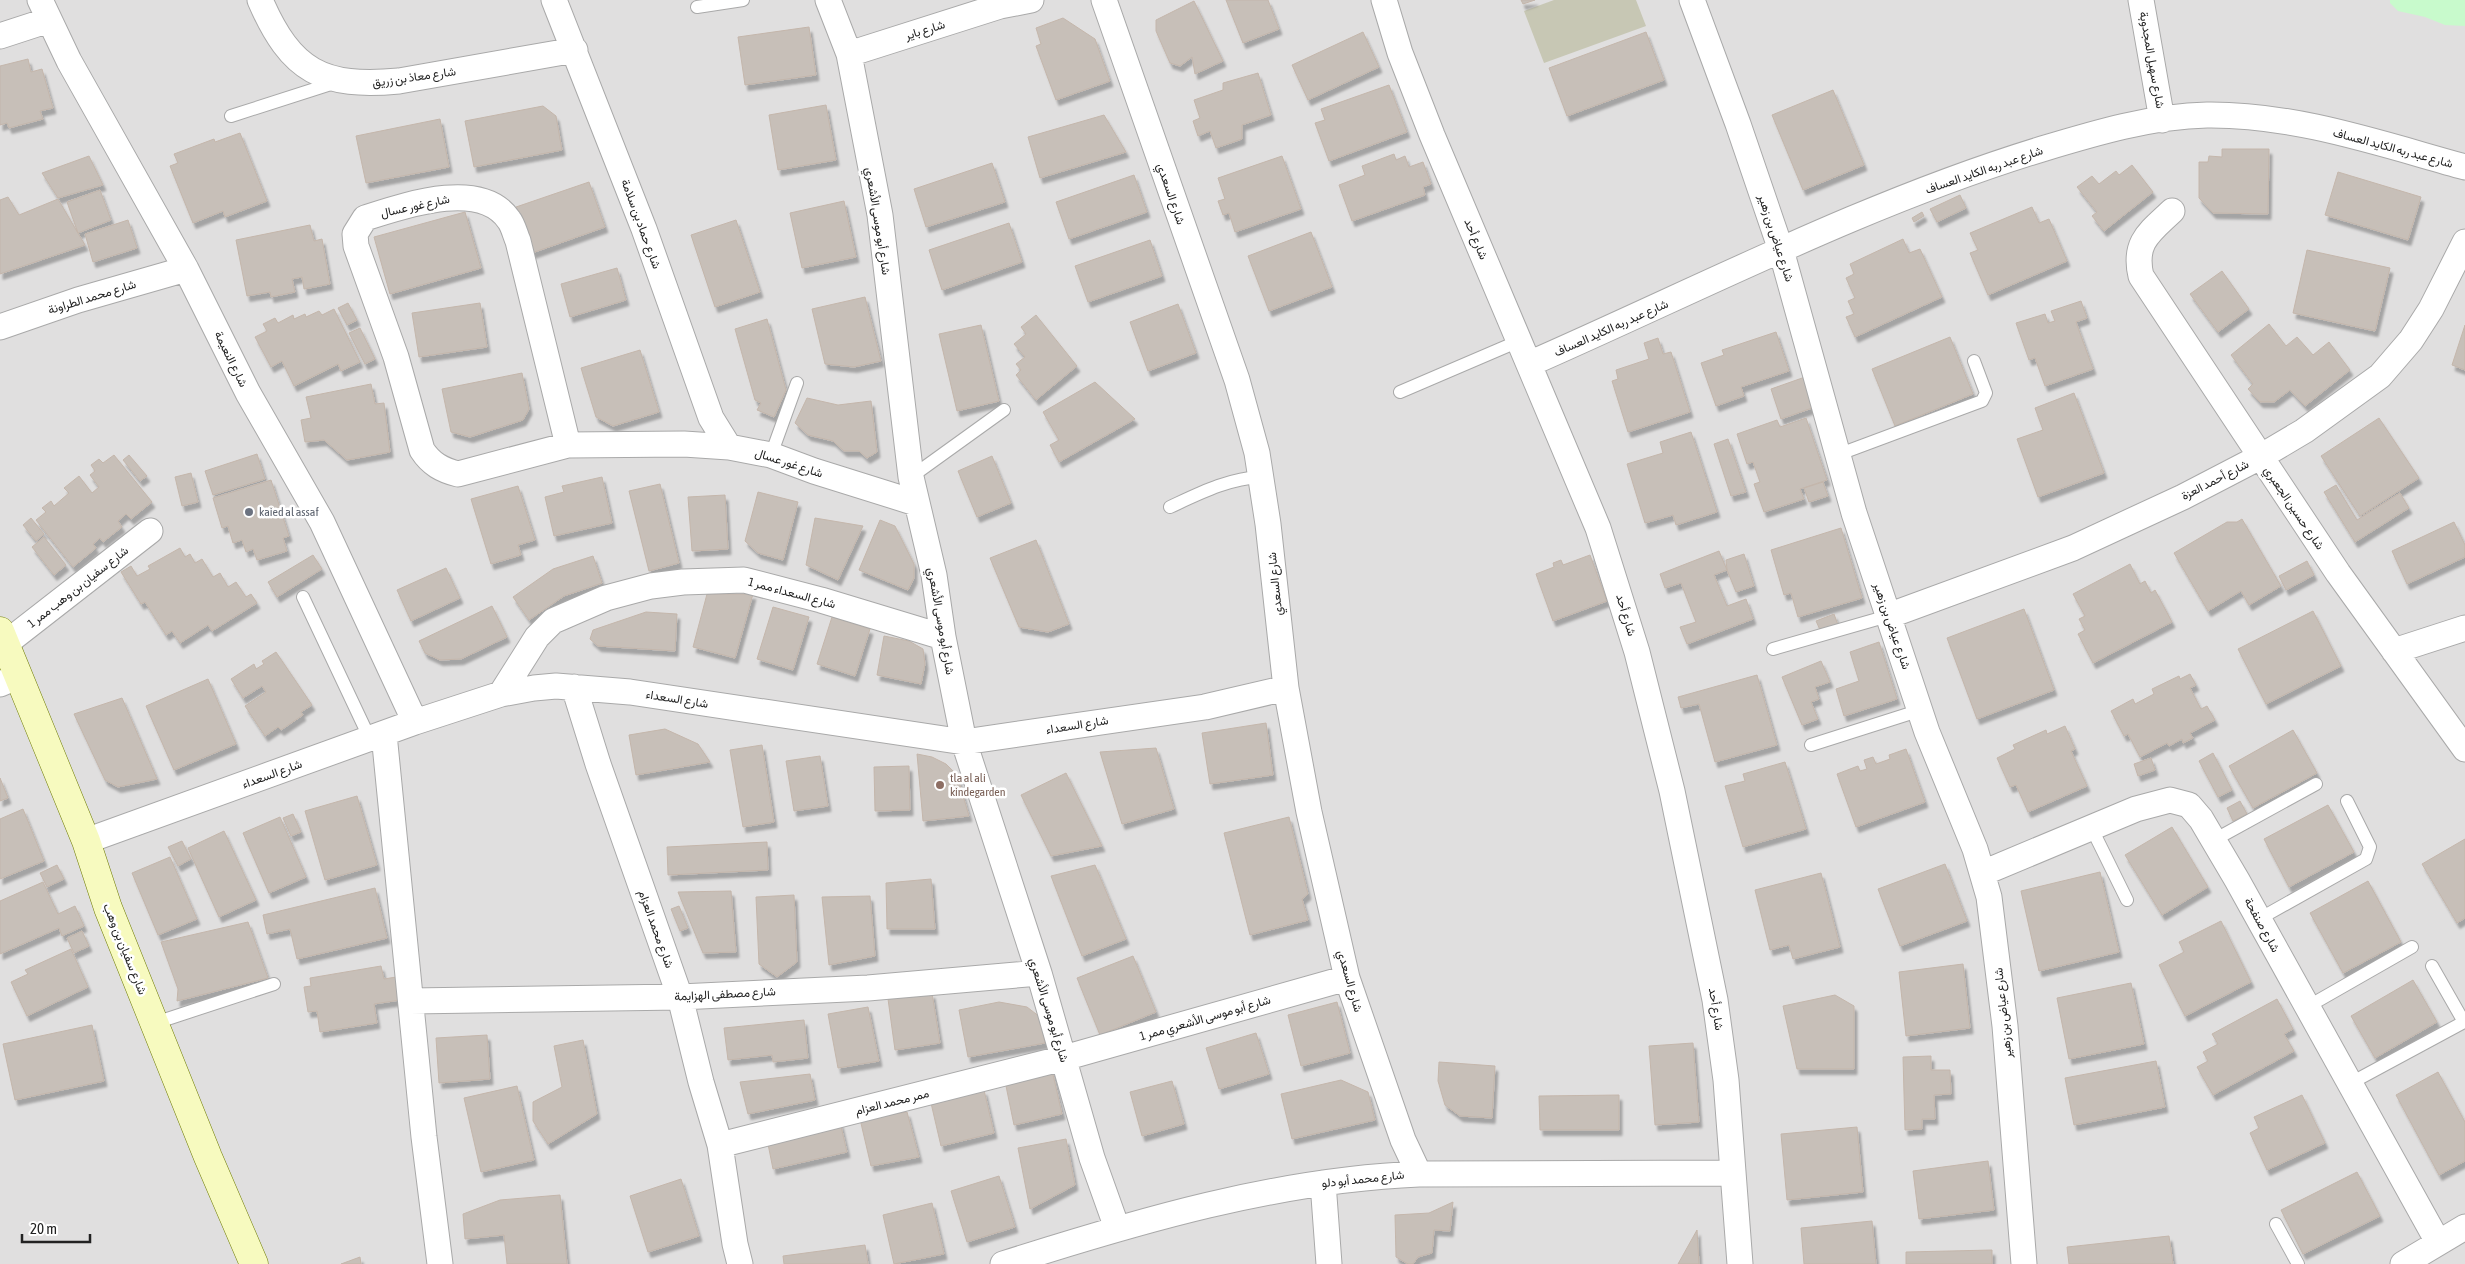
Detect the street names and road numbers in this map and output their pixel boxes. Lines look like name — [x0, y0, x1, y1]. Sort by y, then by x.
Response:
street label: شارع سهيل المجدوبة — [2135, 10, 2167, 110]
street label: شارع باير — [902, 17, 947, 45]
street label: شارع معاذ بن زريق — [371, 64, 457, 92]
street label: شارع عبد ربه الكايد العساف — [2331, 125, 2454, 173]
street label: شارع عبد ربه الكايد العساف — [1923, 143, 2045, 199]
street label: شارع السعدي — [1151, 162, 1188, 227]
street label: شارع أبو موسى الأشعري — [860, 166, 893, 276]
street label: شارع حماد بن سلامة — [616, 177, 664, 271]
street label: شارع غور عسال — [379, 192, 451, 222]
street label: شارع عياض بن زهير — [1753, 192, 1797, 284]
street label: شارع أحد — [1459, 216, 1491, 262]
street label: شارع محمد الطراونة — [46, 277, 138, 319]
street label: شارع عبد ربه الكايد العساف — [1552, 296, 1671, 361]
street label: شارع النعيمة — [210, 329, 251, 390]
street label: شارع غور عسال — [753, 445, 825, 482]
street label: شارع أحمد العزة — [2179, 457, 2252, 505]
street label: شارع حسين الجعبري — [2258, 464, 2327, 554]
street label: شارع سفيان بن وهب ممر 1 — [25, 543, 132, 632]
street label: شارع السعدي — [1265, 551, 1288, 616]
street label: شارع أبو موسى الأشعري — [922, 566, 957, 676]
street label: شارع السعداء ممر 1 — [746, 575, 837, 613]
street label: شارع عياض بن زهير — [1868, 580, 1913, 672]
street label: شارع أحد — [1611, 592, 1639, 638]
street label: شارع السعداء — [644, 687, 709, 713]
street label: شارع السعداء — [1045, 713, 1110, 739]
street label: شارع السعداء — [240, 757, 305, 793]
street label: شارع محمد العزام — [634, 888, 677, 971]
street label: شارع صنفحة — [2240, 895, 2283, 956]
street label: شارع سفيان بن وهب — [98, 901, 150, 997]
street label: شارع السعدي — [1332, 948, 1366, 1014]
street label: شارع أبو موسى الأشعري — [1024, 956, 1072, 1065]
street label: شارع عياض بن زهير — [1991, 967, 2017, 1060]
street label: شارع مصطفى الهزايمة — [674, 984, 776, 1006]
street label: شارع أحد — [1704, 987, 1726, 1032]
street label: شارع أبو موسى الأشعري ممر 1 — [1138, 993, 1273, 1046]
street label: ممر محمد العزام — [853, 1086, 931, 1119]
street label: شارع محمد أبو دلو — [1321, 1168, 1405, 1192]

